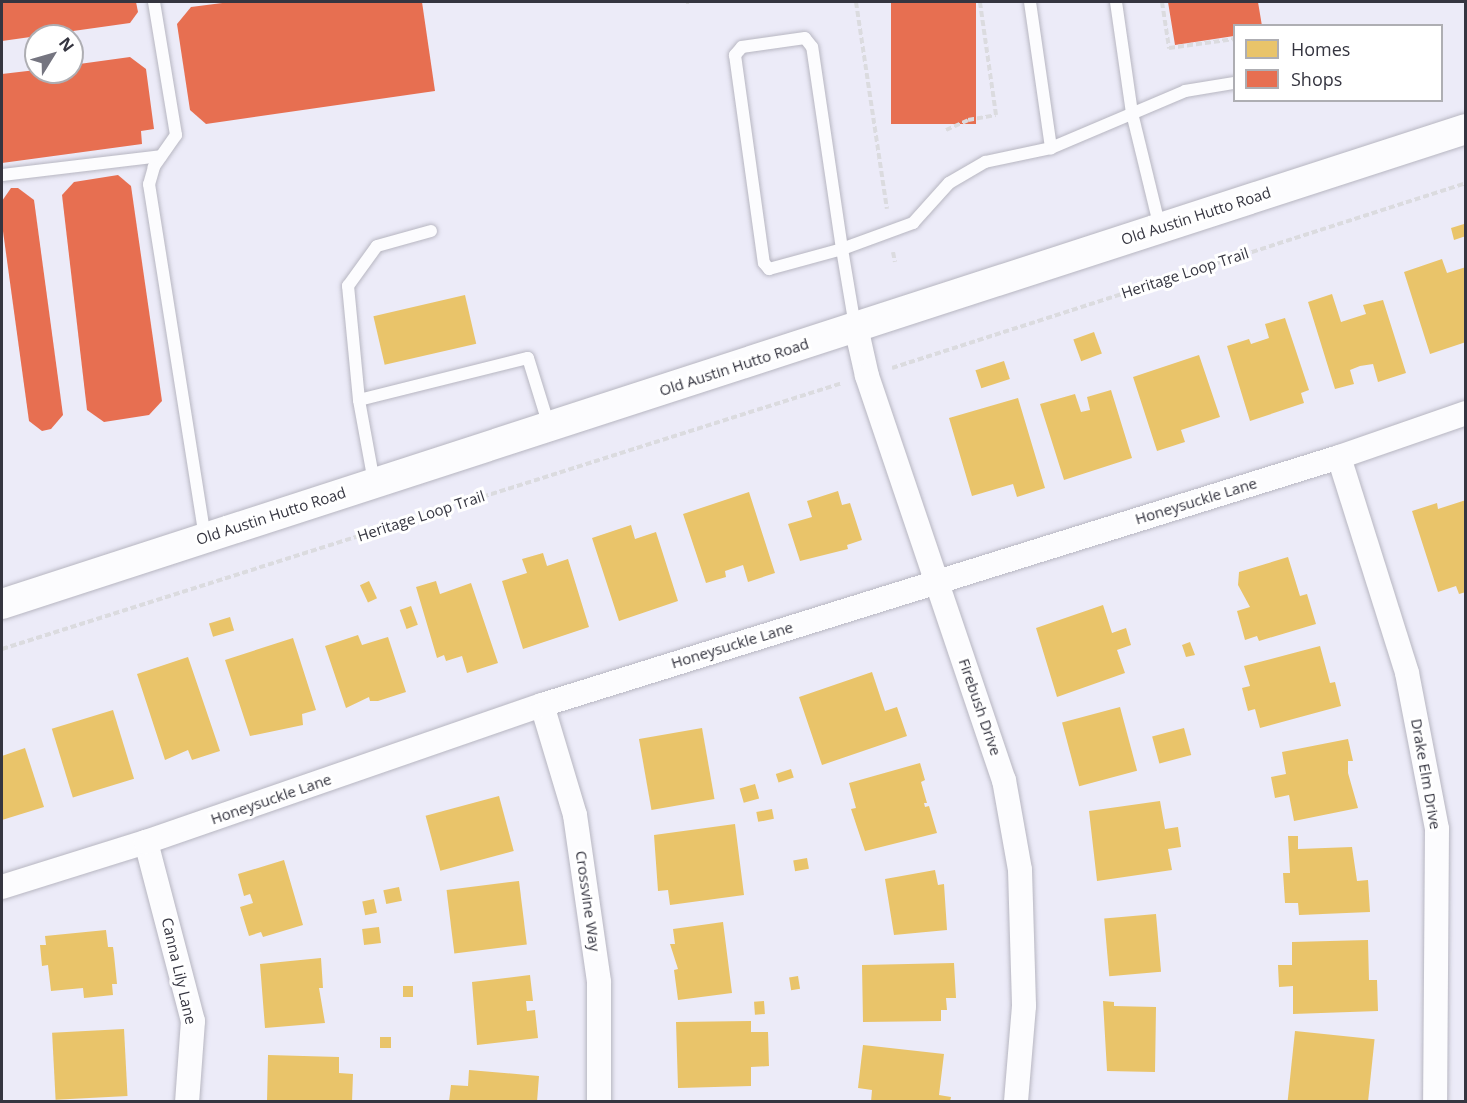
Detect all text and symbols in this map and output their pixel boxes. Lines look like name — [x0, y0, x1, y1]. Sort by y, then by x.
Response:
north arrow — [24, 24, 84, 84]
legend — [1233, 24, 1443, 102]
text: N — [54, 33, 79, 56]
text: Homes — [1291, 37, 1350, 61]
text: Shops — [1291, 67, 1342, 91]
street label: Old Austin Hutto Road — [1119, 183, 1273, 249]
street label: Heritage Loop Trail — [1119, 244, 1251, 302]
street label: Old Austin Hutto Road — [657, 334, 811, 400]
street label: Honeysuckle Lane — [1133, 474, 1259, 528]
street label: Old Austin Hutto Road — [194, 483, 348, 549]
street label: Heritage Loop Trail — [355, 487, 487, 545]
street label: Honeysuckle Lane — [669, 618, 795, 672]
street label: Firebush Drive — [955, 656, 1005, 758]
street label: Drake Elm Drive — [1407, 717, 1445, 831]
street label: Honeysuckle Lane — [208, 770, 334, 828]
street label: Crossvine Way — [572, 850, 604, 952]
street label: Canna Lily Lane — [158, 916, 200, 1026]

